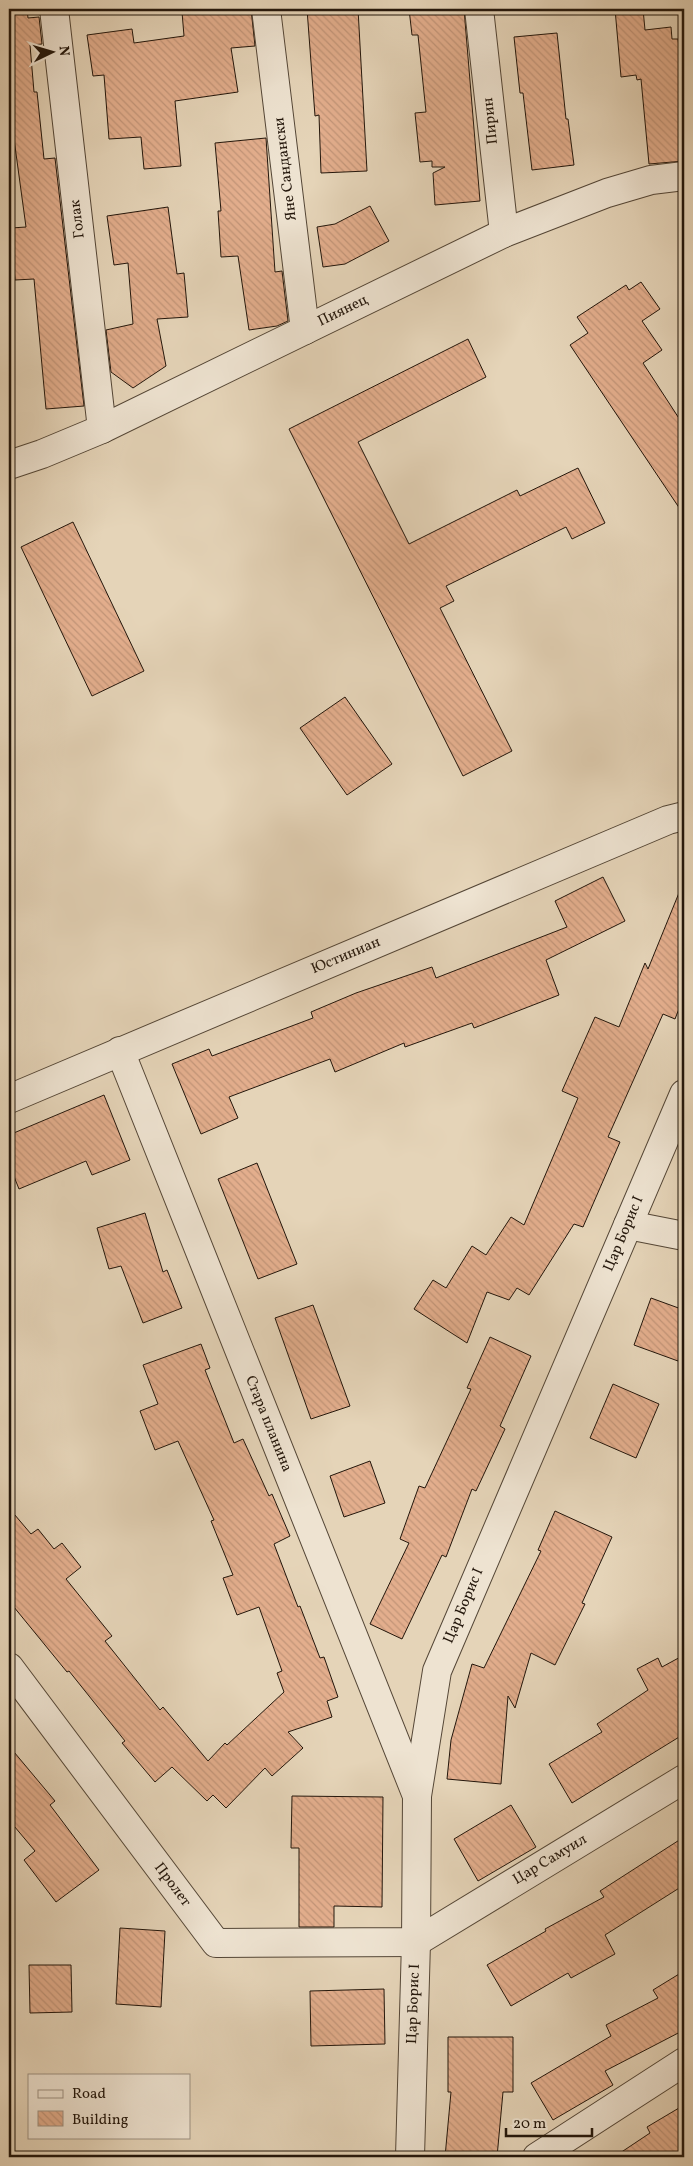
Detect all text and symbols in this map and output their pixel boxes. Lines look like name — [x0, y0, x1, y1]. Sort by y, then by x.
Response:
north arrow — [28, 28, 78, 78]
text: N — [54, 45, 73, 57]
street label: Пирин — [478, 96, 504, 146]
street label: Яне Сандански — [269, 116, 303, 222]
street label: Голак — [65, 198, 91, 240]
street label: Пиянец — [314, 290, 372, 332]
street label: Юстиниан — [308, 932, 384, 980]
street label: Цар Борис I — [599, 1193, 649, 1275]
street label: Стара планина — [239, 1373, 297, 1475]
street label: Цар Борис I — [439, 1565, 489, 1647]
street label: Цар Самуил — [509, 1830, 591, 1890]
street label: Пролет — [148, 1859, 196, 1912]
street label: Цар Борис I — [402, 1963, 426, 2045]
legend — [28, 2074, 190, 2138]
text: Road — [72, 2084, 106, 2105]
scale bar — [506, 2106, 592, 2138]
text: Building — [72, 2110, 129, 2131]
text: 20 m — [513, 2114, 546, 2135]

